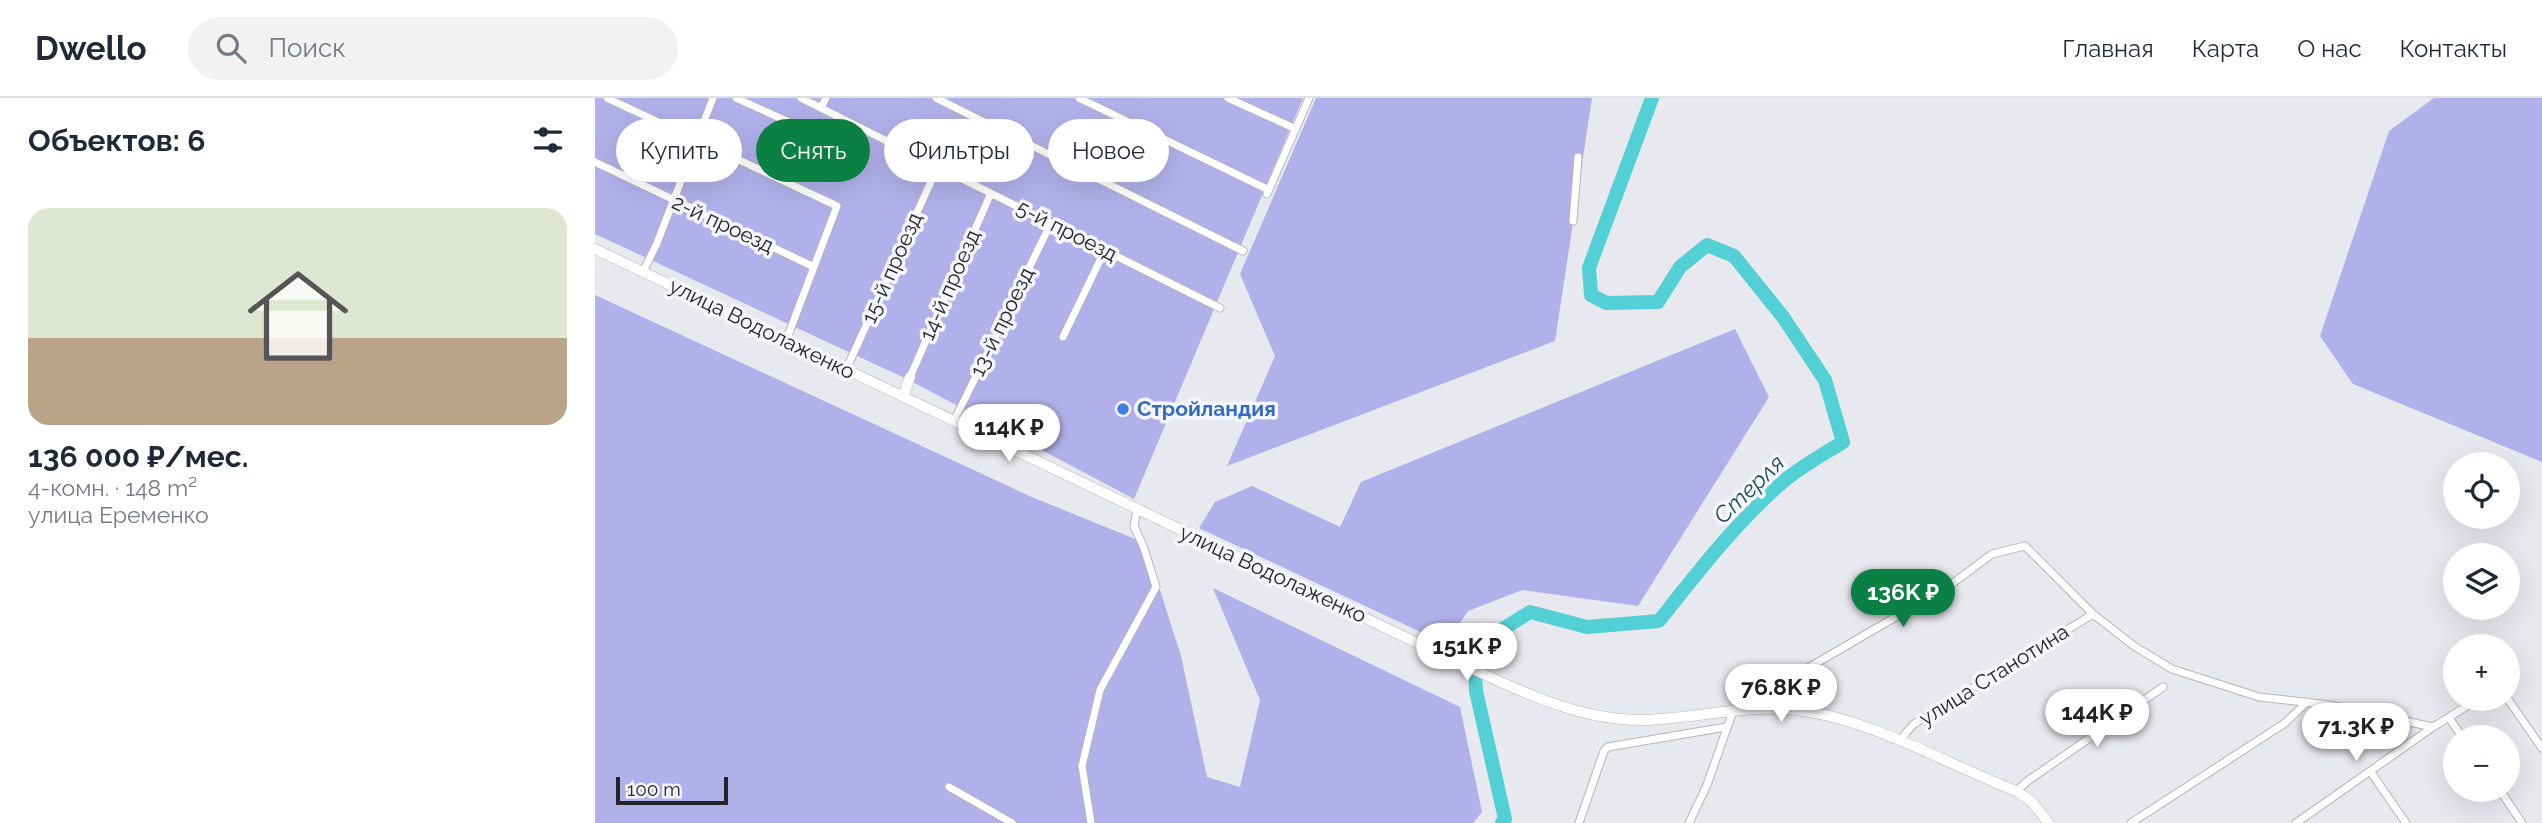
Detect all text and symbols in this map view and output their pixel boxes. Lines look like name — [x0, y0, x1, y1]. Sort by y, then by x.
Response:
search box — [188, 17, 678, 80]
text: Dwello — [35, 29, 146, 68]
icon: search — [212, 29, 250, 67]
text: Поиск — [268, 33, 346, 63]
text: Главная — [2062, 34, 2154, 63]
text: Карта — [2192, 34, 2259, 63]
text: О нас — [2297, 34, 2362, 63]
text: Контакты — [2400, 34, 2507, 63]
chip: Купить — [616, 119, 742, 182]
chip: Снять — [756, 119, 870, 182]
chip: Фильтры — [884, 119, 1034, 182]
chip: Новое — [1048, 119, 1169, 182]
icon: filters — [529, 121, 567, 159]
text: Объектов: 6 — [28, 123, 205, 158]
street label: 2-й проезд — [668, 189, 778, 258]
street label: 5-й проезд — [1013, 195, 1122, 267]
street label: 15-й проезд — [856, 209, 927, 327]
street label: 14-й проезд — [914, 226, 985, 344]
icon: home — [235, 253, 361, 379]
street label: 13-й проезд — [964, 263, 1039, 380]
street label: улица Водолаженко — [665, 273, 859, 384]
place label: Стройландия — [1137, 396, 1276, 421]
marker: Стройландия — [1115, 401, 1131, 417]
pin: 114K ₽ — [952, 404, 1066, 464]
text: 114K ₽ — [974, 413, 1044, 440]
text: 136 000 ₽/мес. — [28, 439, 248, 474]
water label: Стерля — [1708, 449, 1790, 529]
map controls — [2443, 452, 2520, 802]
button: locate — [2443, 452, 2520, 529]
text: 4-комн. · 148 m² — [28, 474, 197, 501]
text: улица Еременко — [28, 501, 209, 528]
street label: улица Водолаженко — [1176, 519, 1371, 628]
button: layers — [2443, 543, 2520, 620]
pin: 136K ₽ — [1846, 570, 1960, 629]
text: 136K ₽ — [1867, 578, 1939, 605]
street label: улица Станотина — [1914, 619, 2073, 731]
pin: 151K ₽ — [1410, 624, 1524, 683]
text: 151K ₽ — [1432, 632, 1502, 659]
button: + — [2443, 634, 2520, 711]
pin: 76.8K ₽ — [1716, 664, 1846, 724]
text: 76.8K ₽ — [1741, 673, 1821, 700]
pin: 144K ₽ — [2040, 690, 2154, 749]
text: 144K ₽ — [2061, 698, 2133, 725]
pin: 71.3K ₽ — [2291, 704, 2421, 763]
text: 71.3K ₽ — [2318, 712, 2394, 739]
button: − — [2443, 725, 2520, 802]
scale bar — [616, 774, 728, 806]
text: 100 m — [627, 778, 681, 800]

